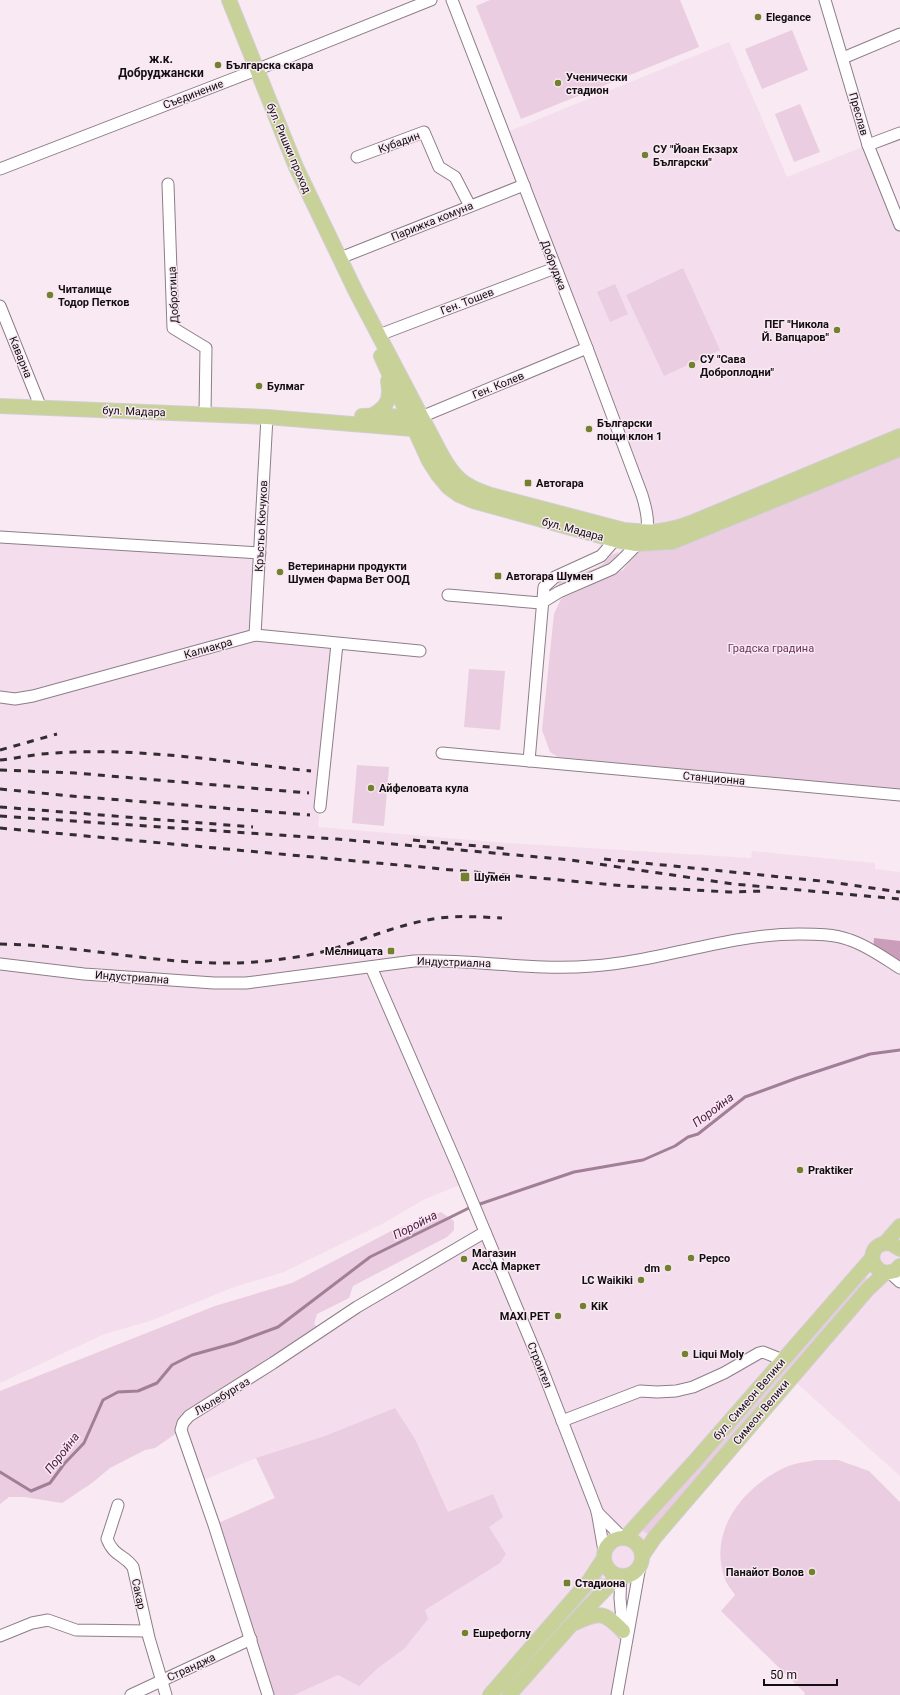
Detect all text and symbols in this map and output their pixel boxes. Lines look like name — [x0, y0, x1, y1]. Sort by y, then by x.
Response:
place label: Elegance — [766, 11, 811, 24]
marker: Elegance — [753, 12, 763, 22]
district label: ж.к. Добруджански — [118, 52, 204, 80]
place label: Българска скара — [226, 59, 314, 72]
marker: Българска скара — [213, 60, 223, 70]
place label: Ученически стадион — [566, 71, 628, 97]
street label: Съединение — [161, 77, 225, 112]
marker: Ученически стадион — [553, 78, 563, 88]
street label: Преслав — [846, 91, 871, 137]
street label: бул. Ришки проход — [264, 101, 314, 196]
street label: Кубадин — [377, 129, 422, 156]
place label: СУ "Йоан Екзарх Български" — [653, 143, 738, 169]
marker: СУ "Йоан Екзарх Български" — [640, 150, 650, 160]
street label: Парижка комуна — [389, 199, 475, 244]
street label: Добруджа — [538, 238, 569, 292]
street label: Добротица — [166, 266, 181, 324]
place label: Читалище Тодор Петков — [58, 283, 129, 309]
street label: Ген. Тошев — [439, 285, 496, 318]
marker: Читалище Тодор Петков — [45, 290, 55, 300]
place label: ПЕГ "Никола Й. Вапцаров" — [762, 318, 829, 344]
marker: ПЕГ "Никола Й. Вапцаров" — [832, 325, 842, 335]
street label: Каварна — [6, 334, 35, 380]
place label: СУ "Сава Доброплодни" — [700, 353, 775, 379]
marker: СУ "Сава Доброплодни" — [687, 360, 697, 370]
street label: Ген. Колев — [470, 369, 526, 402]
place label: Булмаг — [267, 380, 305, 393]
marker: Булмаг — [254, 381, 264, 391]
street label: бул. Мадара — [102, 404, 166, 419]
place label: Български пощи клон 1 — [597, 417, 662, 443]
marker: Български пощи клон 1 — [584, 424, 594, 434]
place label: Автогара — [536, 477, 584, 490]
marker: Автогара — [523, 478, 533, 488]
street label: Кръстьо Кючуков — [253, 480, 270, 572]
street label: бул. Мадара — [541, 515, 605, 544]
place label: Ветеринарни продукти Шумен Фарма Вет ООД — [288, 560, 411, 586]
marker: Ветеринарни продукти Шумен Фарма Вет ООД — [275, 567, 285, 577]
place label: Автогара Шумен — [506, 570, 593, 583]
marker: Автогара Шумен — [493, 571, 503, 581]
street label: Калиакра — [182, 635, 234, 662]
park label: Градска градина — [728, 642, 814, 655]
street label: Станционна — [682, 769, 746, 788]
place label: Айфеловата кула — [379, 782, 469, 795]
marker: Айфеловата кула — [366, 783, 376, 793]
marker: Шумен — [459, 871, 471, 883]
place label: Шумен — [474, 871, 511, 884]
place label: Мелницата — [325, 945, 383, 958]
marker: Мелницата — [386, 946, 396, 956]
street label: Индустриална — [417, 955, 491, 970]
street label: Индустриална — [94, 968, 169, 987]
water label: Поройна — [690, 1090, 736, 1130]
place label: Praktiker — [808, 1164, 853, 1177]
marker: Praktiker — [795, 1165, 805, 1175]
water label: Поройна — [390, 1208, 440, 1242]
place label: Магазин АссА Маркет — [472, 1247, 541, 1273]
place label: Pepco — [699, 1252, 730, 1265]
marker: Pepco — [686, 1253, 696, 1263]
marker: Магазин АссА Маркет — [459, 1254, 469, 1264]
place label: dm — [644, 1262, 660, 1275]
marker: dm — [663, 1263, 673, 1273]
place label: LC Waikiki — [582, 1274, 633, 1287]
marker: LC Waikiki — [636, 1275, 646, 1285]
place label: KiK — [591, 1300, 609, 1313]
marker: KiK — [578, 1301, 588, 1311]
place label: MAXI PET — [500, 1310, 550, 1323]
marker: MAXI PET — [553, 1311, 563, 1321]
street label: Строител — [524, 1340, 555, 1390]
place label: Liqui Moly — [693, 1348, 745, 1361]
marker: Liqui Moly — [680, 1349, 690, 1359]
street label: бул. Симеон Велики — [710, 1356, 788, 1442]
street label: Люлебургаз — [192, 1375, 253, 1418]
street label: Симеон Велики — [730, 1377, 792, 1447]
water label: Поройна — [42, 1430, 82, 1476]
place label: Панайот Волов — [726, 1566, 804, 1579]
marker: Панайот Волов — [807, 1567, 817, 1577]
street label: Сакар — [129, 1577, 148, 1611]
place label: Стадиона — [575, 1577, 625, 1590]
marker: Стадиона — [562, 1578, 572, 1588]
place label: Ешрефоглу — [473, 1627, 531, 1640]
marker: Ешрефоглу — [460, 1628, 470, 1638]
street label: Странджа — [165, 1651, 218, 1684]
scale bar — [764, 1661, 837, 1687]
text: 50 m — [770, 1668, 797, 1682]

